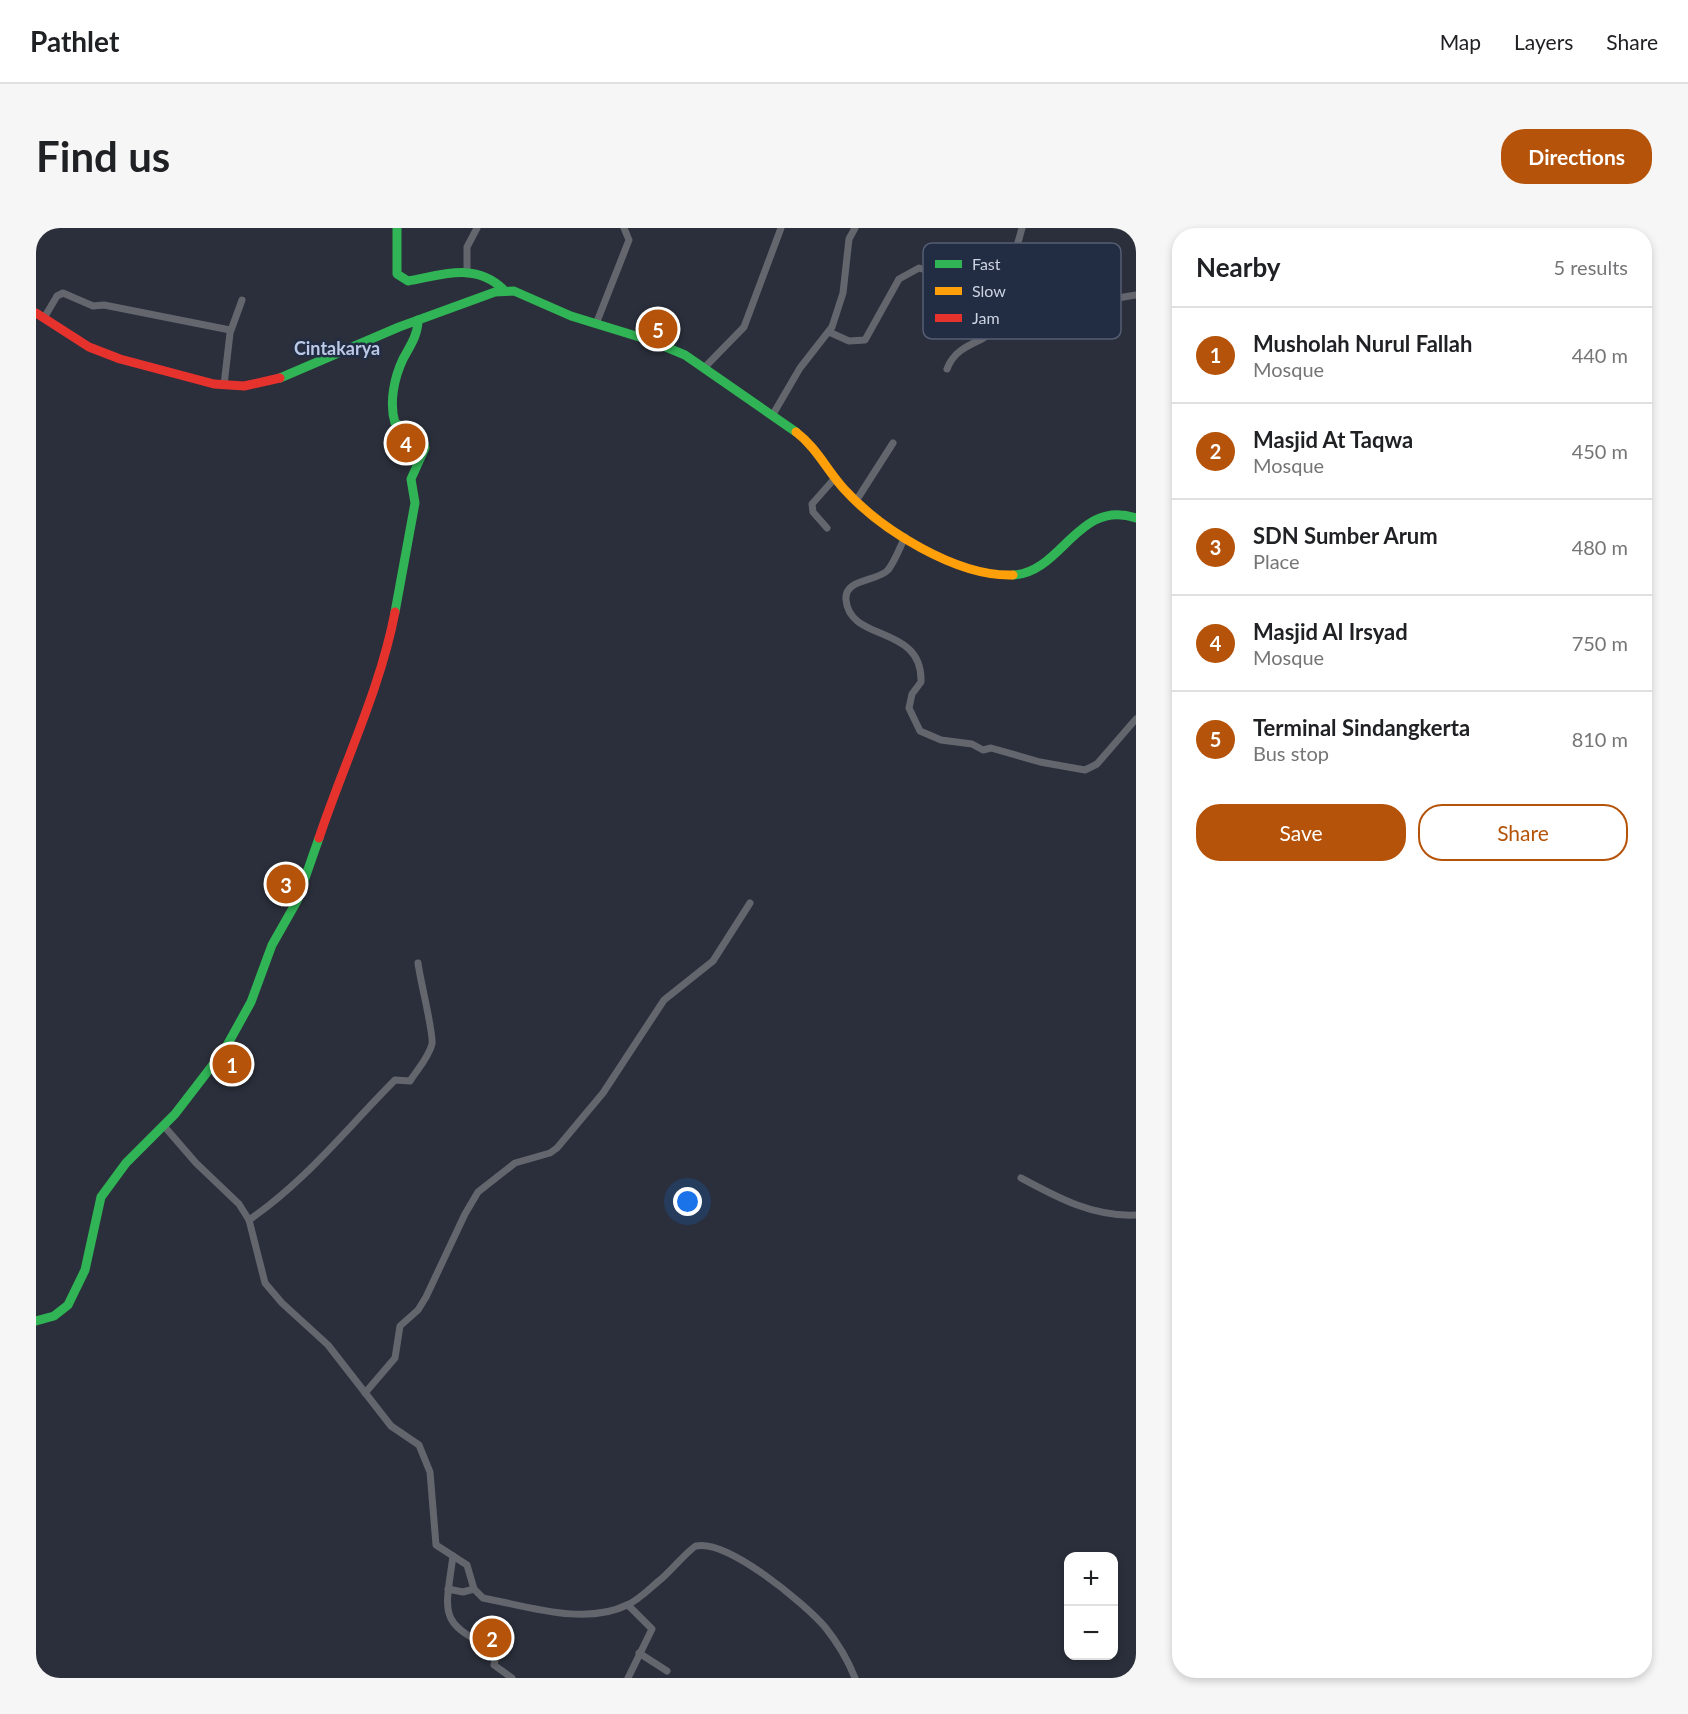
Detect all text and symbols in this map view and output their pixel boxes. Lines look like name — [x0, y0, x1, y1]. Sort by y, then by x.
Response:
text: Pathlet — [30, 24, 119, 58]
text: Map — [1440, 29, 1481, 54]
text: Layers — [1514, 29, 1573, 54]
text: Share — [1606, 29, 1658, 54]
button: Directions — [1501, 129, 1652, 184]
text: Find us — [36, 131, 170, 181]
legend — [923, 243, 1121, 339]
text: Nearby — [1196, 251, 1281, 283]
text: Fast — [972, 254, 1001, 273]
text: 5 results — [1553, 255, 1628, 279]
text: Slow — [972, 281, 1006, 300]
pin: 5 — [638, 306, 678, 352]
text: Jam — [972, 308, 1000, 327]
text: Musholah Nurul Fallah — [1253, 330, 1472, 357]
district label: Cintakarya — [294, 337, 380, 359]
text: 1 — [1210, 343, 1221, 367]
text: 440 m — [1572, 343, 1628, 367]
text: Mosque — [1253, 357, 1324, 381]
pin: 4 — [386, 420, 425, 466]
text: Masjid At Taqwa — [1253, 426, 1413, 453]
text: 2 — [1210, 439, 1221, 463]
text: 450 m — [1572, 439, 1628, 463]
text: Mosque — [1253, 453, 1324, 477]
text: SDN Sumber Arum — [1253, 522, 1438, 549]
text: 3 — [1210, 535, 1221, 559]
text: 480 m — [1572, 535, 1628, 559]
text: Place — [1253, 549, 1300, 573]
text: Masjid Al Irsyad — [1253, 618, 1408, 645]
text: 4 — [1210, 631, 1221, 655]
text: 750 m — [1572, 631, 1628, 655]
text: Mosque — [1253, 645, 1324, 669]
text: Terminal Sindangkerta — [1253, 714, 1470, 741]
text: 5 — [1210, 727, 1221, 751]
text: 810 m — [1572, 727, 1628, 751]
text: Bus stop — [1253, 741, 1329, 765]
button: Save — [1196, 804, 1406, 861]
button: Share — [1418, 804, 1628, 861]
pin: 3 — [266, 862, 306, 906]
pin: 1 — [212, 1042, 252, 1086]
your location — [673, 1187, 702, 1216]
map controls — [1064, 1552, 1118, 1660]
button: + — [1064, 1552, 1118, 1606]
button: − — [1064, 1606, 1118, 1660]
pin: 2 — [472, 1616, 512, 1660]

